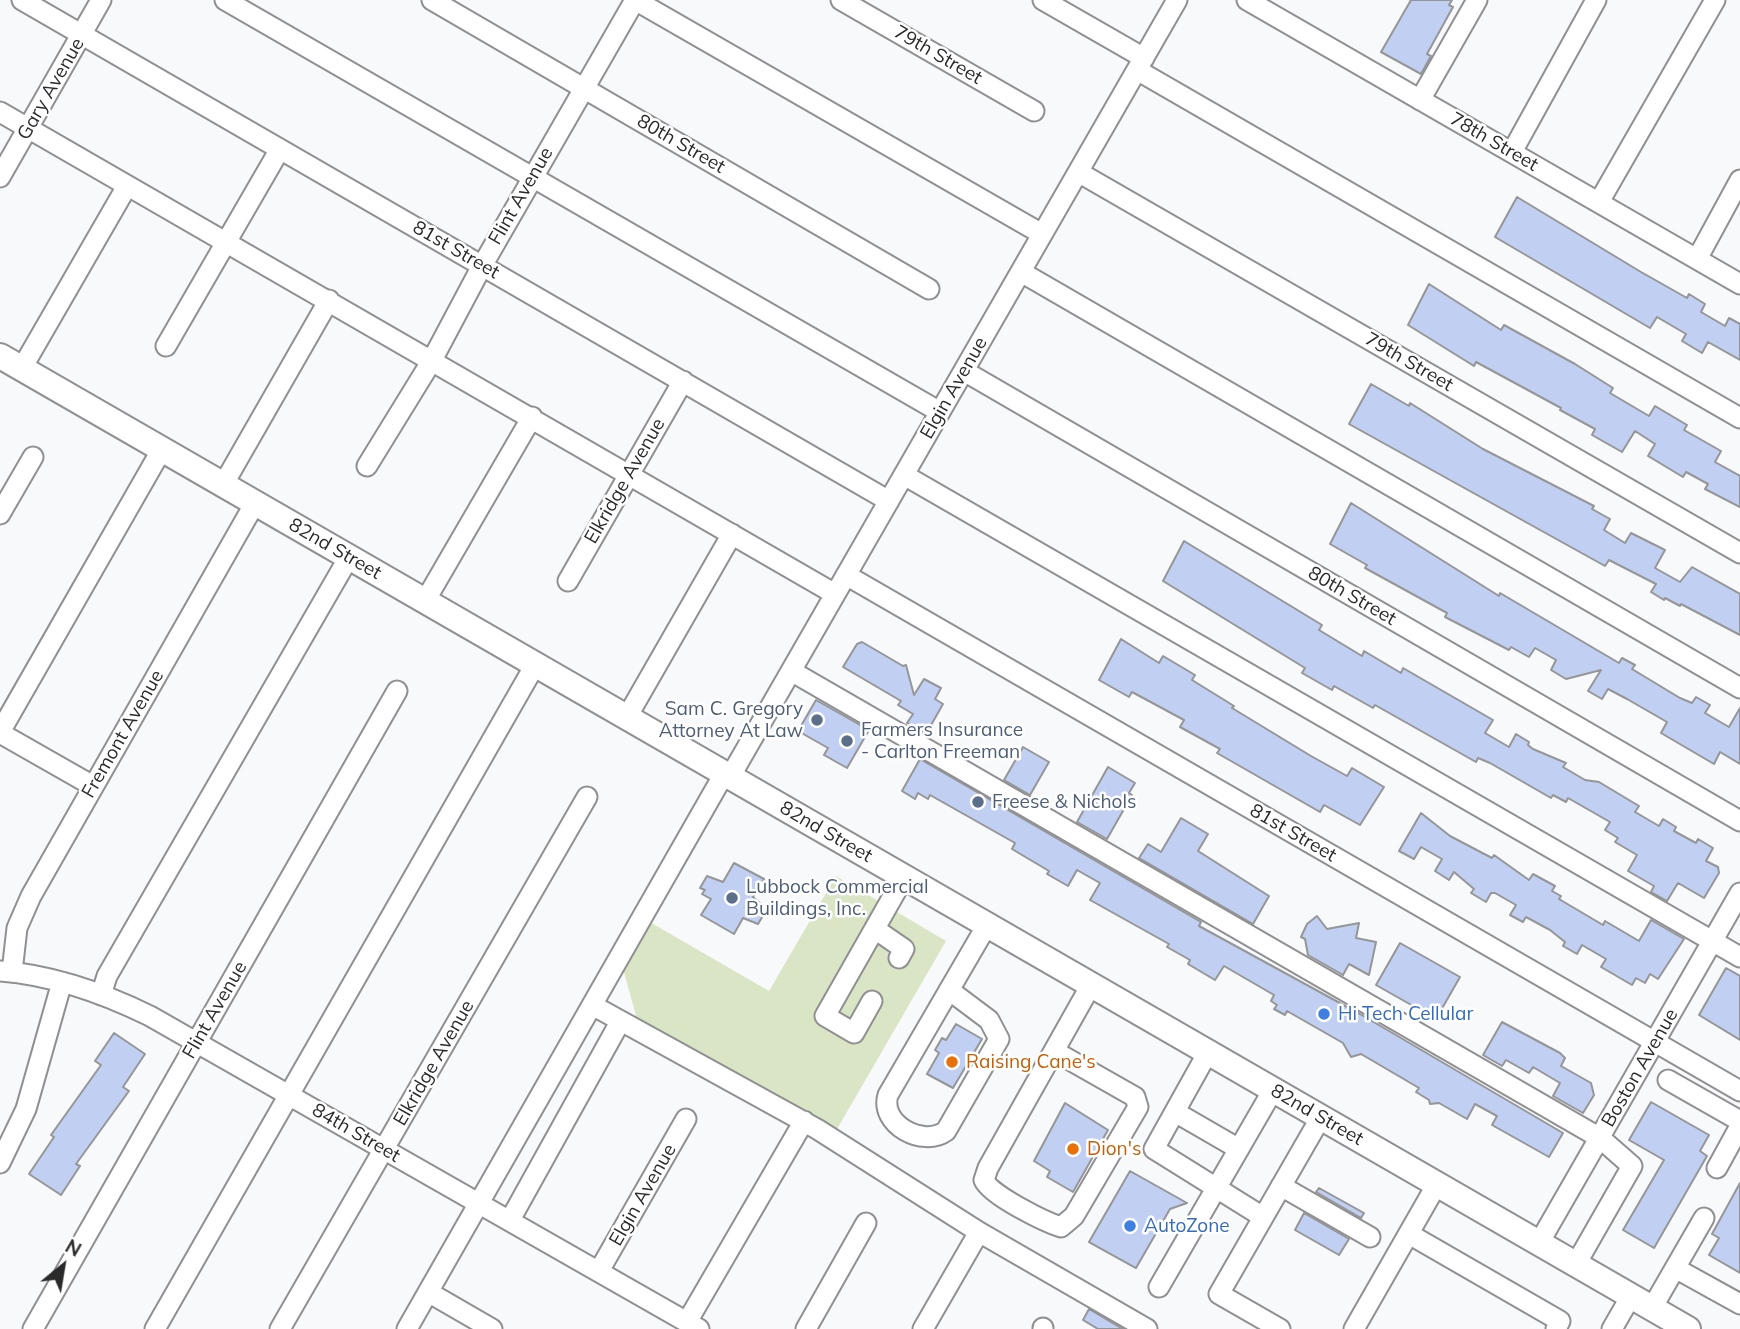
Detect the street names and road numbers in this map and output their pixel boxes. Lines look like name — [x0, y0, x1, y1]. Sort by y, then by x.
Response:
street label: 79th Street — [890, 21, 986, 89]
street label: Gary Avenue — [13, 34, 89, 144]
street label: 78th Street — [1446, 108, 1542, 176]
street label: 80th Street — [633, 110, 729, 178]
street label: Flint Avenue — [484, 143, 558, 249]
street label: 81st Street — [409, 216, 503, 284]
street label: 79th Street — [1361, 328, 1457, 396]
street label: Elgin Avenue — [916, 333, 992, 443]
street label: Elkridge Avenue — [580, 414, 670, 548]
street label: 82nd Street — [285, 513, 385, 585]
street label: 80th Street — [1304, 562, 1400, 630]
street label: Fremont Avenue — [77, 666, 169, 802]
street label: 82nd Street — [776, 796, 876, 868]
street label: 81st Street — [1246, 799, 1340, 867]
street label: Flint Avenue — [178, 957, 252, 1063]
street label: Elkridge Avenue — [389, 996, 479, 1130]
street label: Boston Avenue — [1597, 1005, 1683, 1131]
street label: 82nd Street — [1267, 1079, 1367, 1151]
street label: 84th Street — [308, 1099, 404, 1167]
street label: Elgin Avenue — [605, 1140, 681, 1250]

